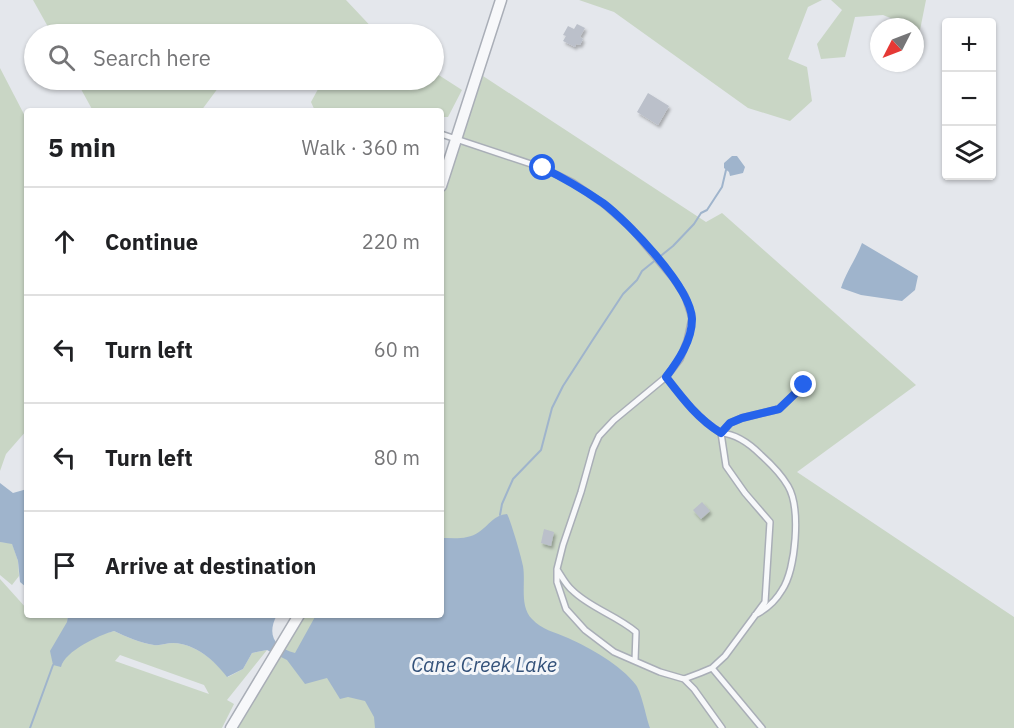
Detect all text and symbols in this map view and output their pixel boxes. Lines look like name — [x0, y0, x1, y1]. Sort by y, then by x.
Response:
north arrow — [870, 18, 924, 72]
map controls — [942, 18, 996, 180]
button: + — [942, 18, 996, 72]
search box — [24, 24, 444, 90]
icon: search — [45, 41, 78, 74]
text: Search here — [93, 43, 211, 72]
button: − — [942, 72, 996, 126]
button: layers — [942, 126, 996, 180]
text: 5 min — [48, 130, 116, 164]
text: Walk · 360 m — [302, 134, 420, 161]
route start — [529, 154, 555, 180]
icon: ahead — [48, 225, 81, 258]
text: Continue — [105, 227, 198, 256]
text: 220 m — [362, 228, 420, 255]
icon: left — [48, 333, 81, 366]
text: Turn left — [105, 335, 193, 364]
text: 60 m — [374, 336, 420, 363]
route end — [790, 371, 816, 397]
icon: left — [48, 441, 81, 474]
text: Turn left — [105, 443, 193, 472]
text: 80 m — [374, 444, 420, 471]
icon: arrive — [48, 549, 81, 582]
text: Arrive at destination — [105, 551, 316, 580]
water label: Cane Creek Lake — [411, 651, 557, 678]

